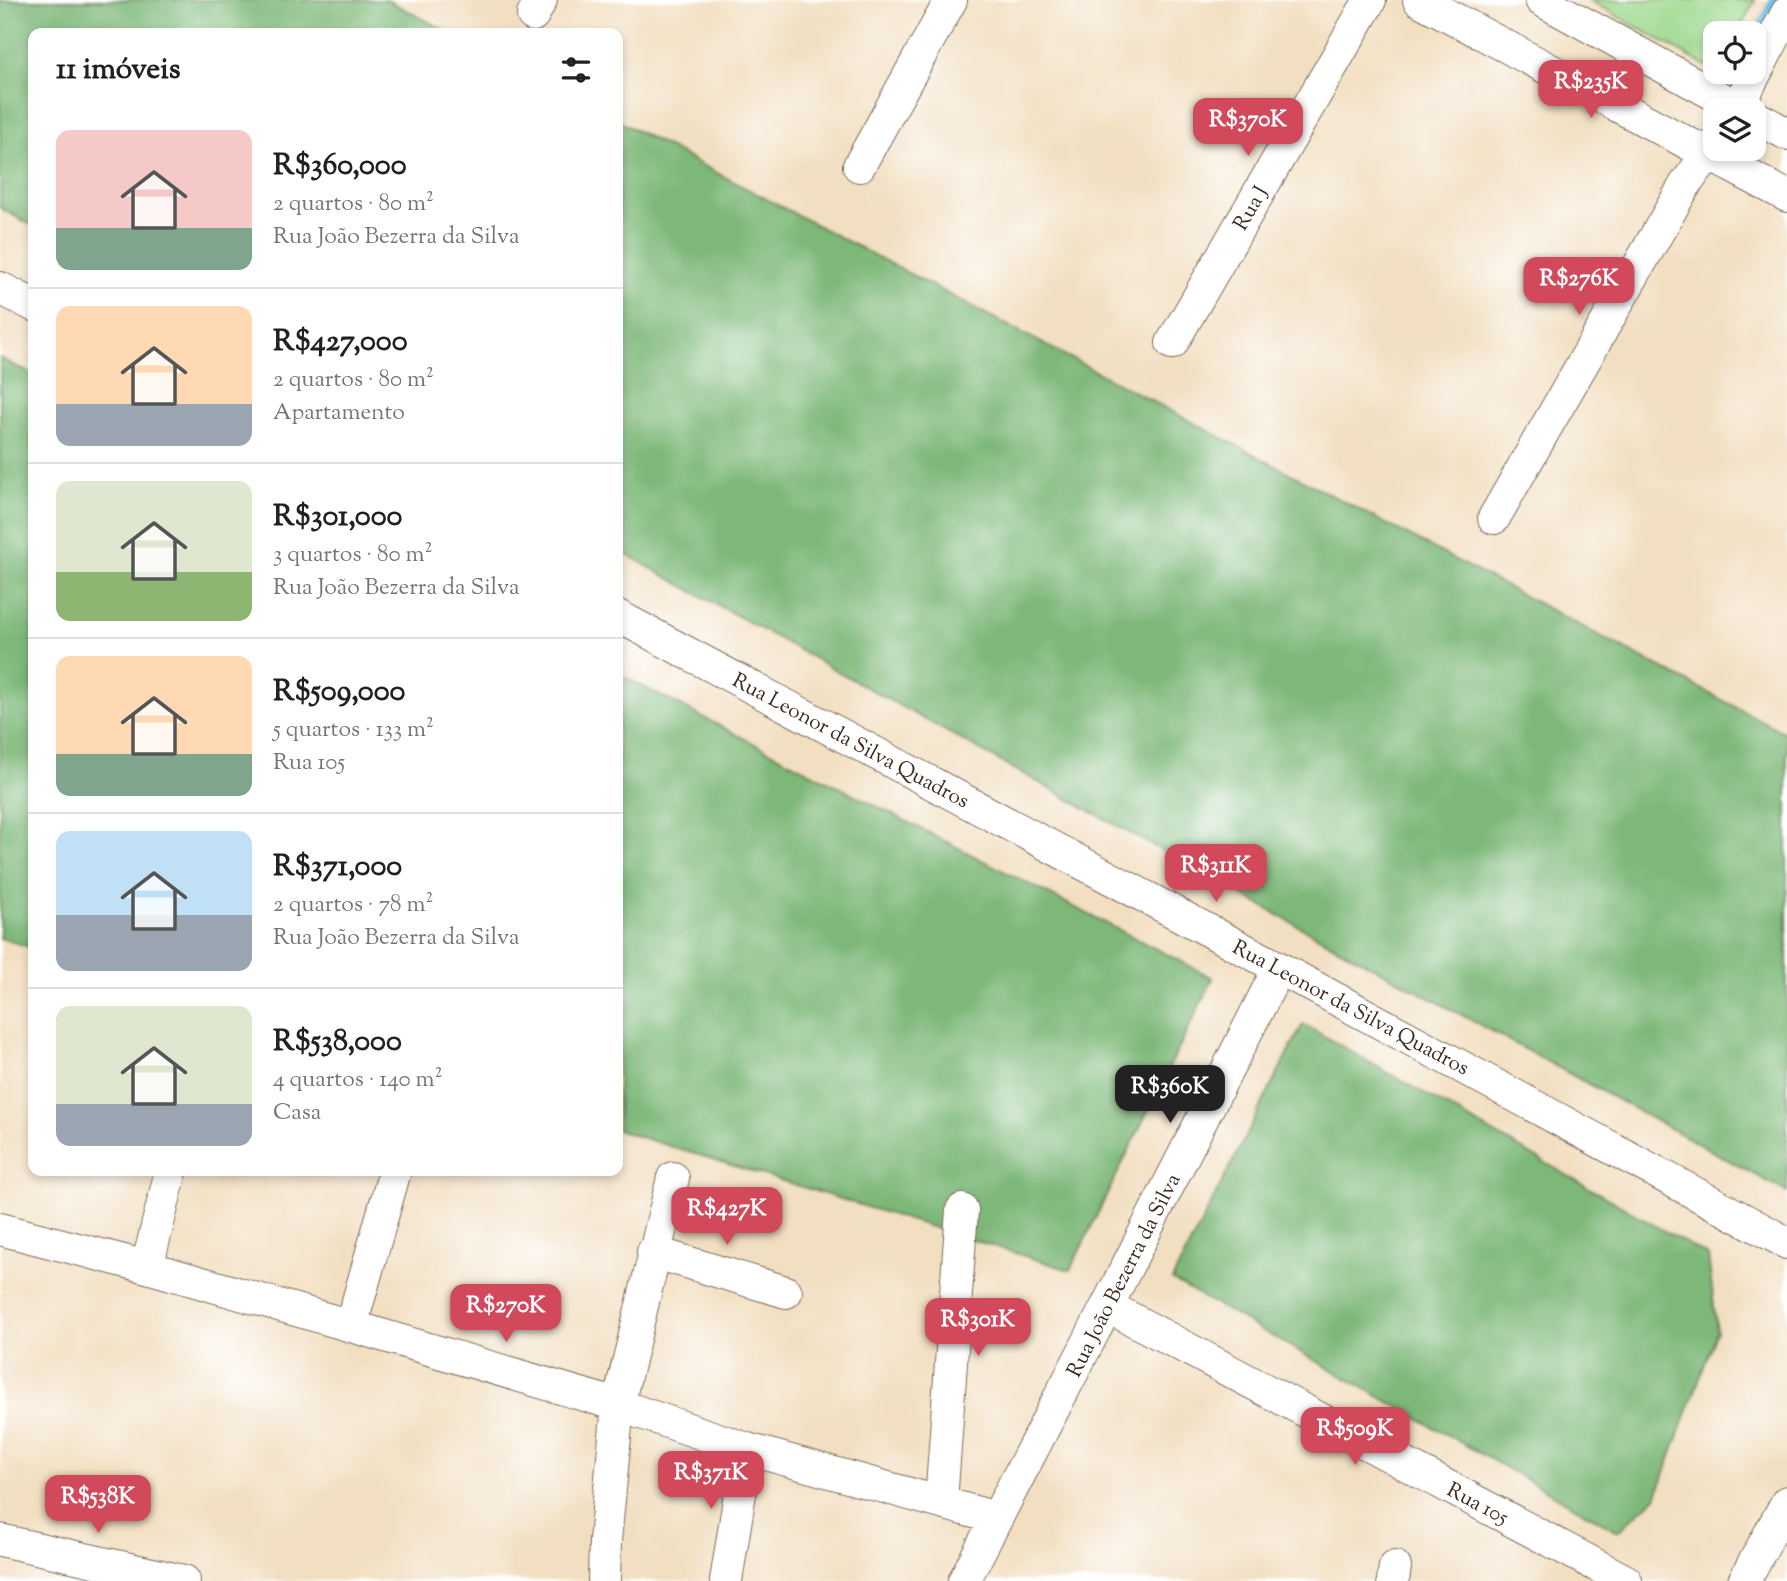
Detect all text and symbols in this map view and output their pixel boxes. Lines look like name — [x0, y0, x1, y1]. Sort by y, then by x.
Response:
map controls — [1703, 21, 1766, 161]
button: locate — [1703, 21, 1766, 84]
text: 11 imóveis — [56, 49, 180, 92]
icon: filters — [557, 51, 595, 89]
pin: R$235K — [1534, 60, 1648, 120]
text: R$235K — [1554, 66, 1628, 99]
button: layers — [1703, 98, 1766, 161]
pin: R$370K — [1191, 99, 1305, 158]
text: R$370K — [1209, 104, 1287, 137]
text: R$360,000 — [273, 145, 407, 188]
icon: home — [112, 158, 196, 242]
street label: Rua J — [1227, 181, 1276, 237]
text: 2 quartos · 80 m² — [273, 188, 434, 221]
text: Rua João Bezerra da Silva — [273, 221, 520, 254]
pin: R$276K — [1522, 258, 1636, 317]
text: R$276K — [1539, 263, 1619, 296]
text: R$427,000 — [273, 321, 408, 364]
icon: home — [112, 334, 196, 418]
text: 2 quartos · 80 m² — [273, 364, 434, 397]
text: Apartamento — [273, 397, 405, 430]
text: R$301,000 — [273, 496, 402, 539]
icon: home — [112, 509, 196, 593]
text: 3 quartos · 80 m² — [273, 539, 432, 572]
text: Rua João Bezerra da Silva — [273, 572, 520, 605]
street label: Rua Leonor da Silva Quadros — [726, 666, 974, 817]
text: R$509,000 — [273, 671, 405, 714]
icon: home — [112, 684, 196, 768]
text: 5 quartos · 133 m² — [273, 714, 434, 747]
text: Rua 105 — [273, 747, 345, 780]
pin: R$311K — [1159, 844, 1273, 904]
text: R$371,000 — [273, 846, 402, 889]
text: R$311K — [1181, 850, 1251, 883]
icon: home — [112, 859, 196, 943]
text: 2 quartos · 78 m² — [273, 889, 433, 922]
text: Rua João Bezerra da Silva — [273, 922, 520, 955]
street label: Rua Leonor da Silva Quadros — [1226, 933, 1474, 1084]
text: R$538,000 — [273, 1021, 402, 1064]
icon: home — [112, 1034, 196, 1118]
text: 4 quartos · 140 m² — [273, 1064, 442, 1097]
pin: R$360K — [1113, 1066, 1227, 1125]
text: R$360K — [1131, 1071, 1209, 1104]
text: Casa — [273, 1097, 321, 1130]
street label: Rua João Bezerra da Silva — [1060, 1169, 1189, 1383]
pin: R$427K — [670, 1188, 784, 1247]
text: R$427K — [687, 1193, 767, 1226]
pin: R$270K — [449, 1284, 563, 1344]
text: R$270K — [466, 1290, 546, 1323]
pin: R$301K — [921, 1298, 1035, 1358]
text: R$301K — [941, 1304, 1015, 1337]
pin: R$509K — [1298, 1408, 1412, 1467]
text: R$509K — [1317, 1413, 1393, 1446]
pin: R$371K — [654, 1452, 768, 1511]
text: R$371K — [674, 1457, 748, 1490]
pin: R$538K — [41, 1476, 155, 1535]
street label: Rua 105 — [1441, 1476, 1513, 1533]
text: R$538K — [61, 1481, 135, 1514]

